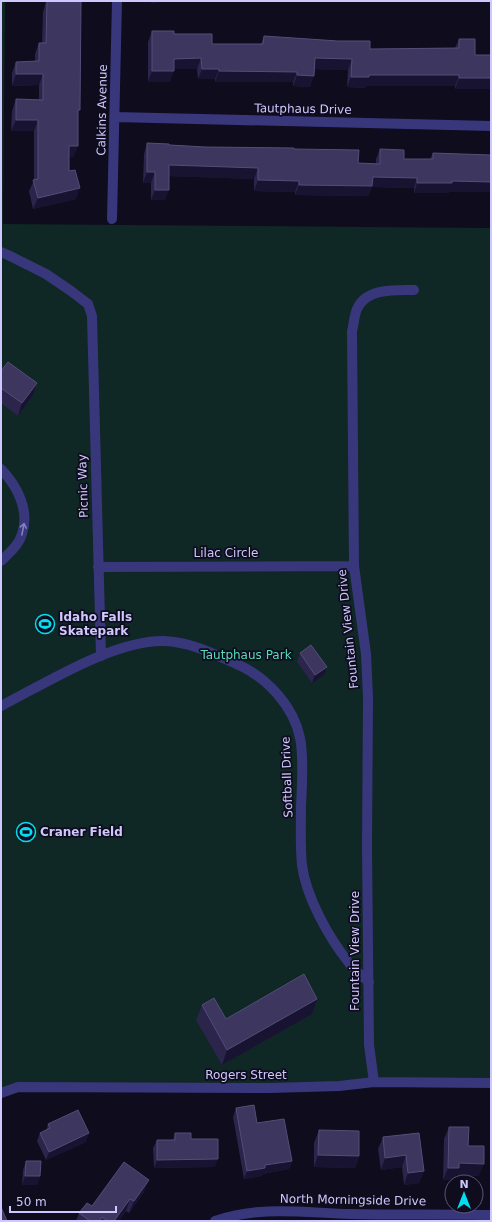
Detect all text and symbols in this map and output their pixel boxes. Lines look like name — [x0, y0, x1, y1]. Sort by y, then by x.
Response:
street label: Calkins Avenue — [94, 64, 110, 156]
street label: Tautphaus Drive — [253, 101, 352, 117]
street label: Picnic Way — [75, 454, 91, 518]
one-way arrow — [19, 523, 27, 536]
street label: Lilac Circle — [194, 546, 258, 560]
street label: Fountain View Drive — [335, 569, 361, 689]
place label: Idaho Falls Skatepark — [59, 610, 132, 638]
sports icon: Idaho Falls Skatepark — [34, 613, 56, 635]
park label: Tautphaus Park — [199, 648, 292, 662]
street label: Softball Drive — [279, 736, 295, 818]
sports icon: Craner Field — [15, 821, 37, 843]
place label: Craner Field — [40, 825, 123, 839]
street label: Fountain View Drive — [348, 891, 362, 1011]
street label: Rogers Street — [205, 1068, 287, 1082]
north arrow — [444, 1174, 484, 1214]
text: N — [459, 1178, 469, 1191]
scale bar — [10, 1188, 116, 1214]
street label: North Morningside Drive — [280, 1192, 426, 1208]
text: 50 m — [16, 1195, 47, 1209]

